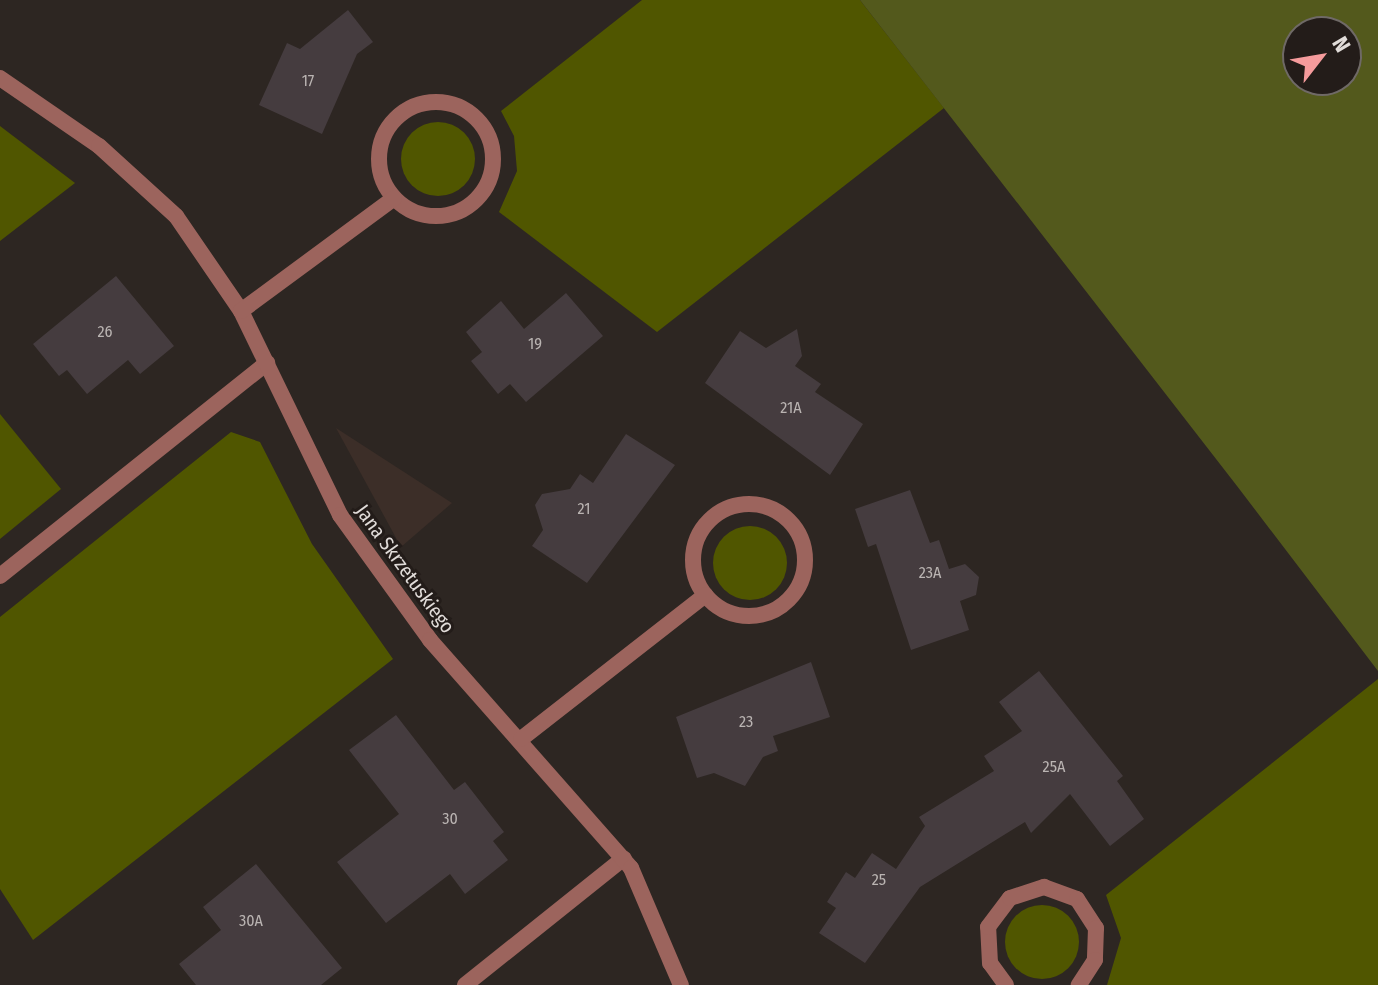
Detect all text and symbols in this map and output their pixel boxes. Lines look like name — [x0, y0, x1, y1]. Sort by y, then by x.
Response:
north arrow — [1282, 16, 1362, 96]
text: N — [1326, 32, 1356, 57]
house number: 17 — [302, 71, 314, 91]
house number: 26 — [98, 322, 112, 342]
house number: 19 — [528, 334, 542, 354]
house number: 21A — [780, 398, 802, 418]
house number: 21 — [578, 499, 590, 519]
street label: Jana Skrzetuskiego — [350, 500, 460, 638]
house number: 23A — [919, 563, 941, 583]
house number: 23 — [739, 712, 753, 732]
house number: 25A — [1043, 757, 1065, 777]
house number: 30 — [442, 809, 458, 829]
house number: 25 — [872, 870, 886, 890]
house number: 30A — [239, 911, 263, 931]

